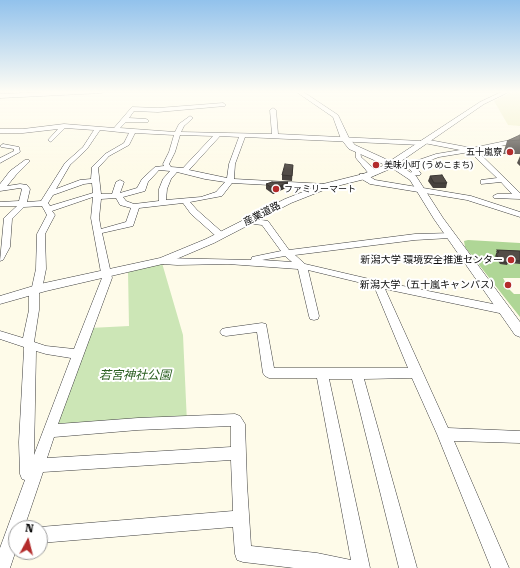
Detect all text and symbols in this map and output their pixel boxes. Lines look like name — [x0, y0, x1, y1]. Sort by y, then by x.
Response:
place label: 五十嵐寮 — [466, 147, 502, 157]
marker: 五十嵐寮 — [505, 147, 515, 157]
marker: 美味小町 (うめこまち) — [371, 160, 381, 170]
place label: 美味小町 (うめこまち) — [384, 160, 473, 170]
marker: ファミリーマート — [271, 184, 281, 194]
place label: ファミリーマート — [284, 184, 356, 194]
street label: 産業道路 — [241, 200, 283, 228]
place label: 新潟大学 環境安全推進センター — [360, 254, 503, 266]
marker: 新潟大学 環境安全推進センター — [506, 255, 516, 265]
place label: 新潟大学（五十嵐キャンパス） — [360, 279, 500, 291]
marker: 新潟大学（五十嵐キャンパス） — [503, 280, 513, 290]
park label: 若宮神社公園 — [99, 368, 171, 382]
north arrow — [8, 520, 48, 560]
text: N — [24, 522, 34, 536]

